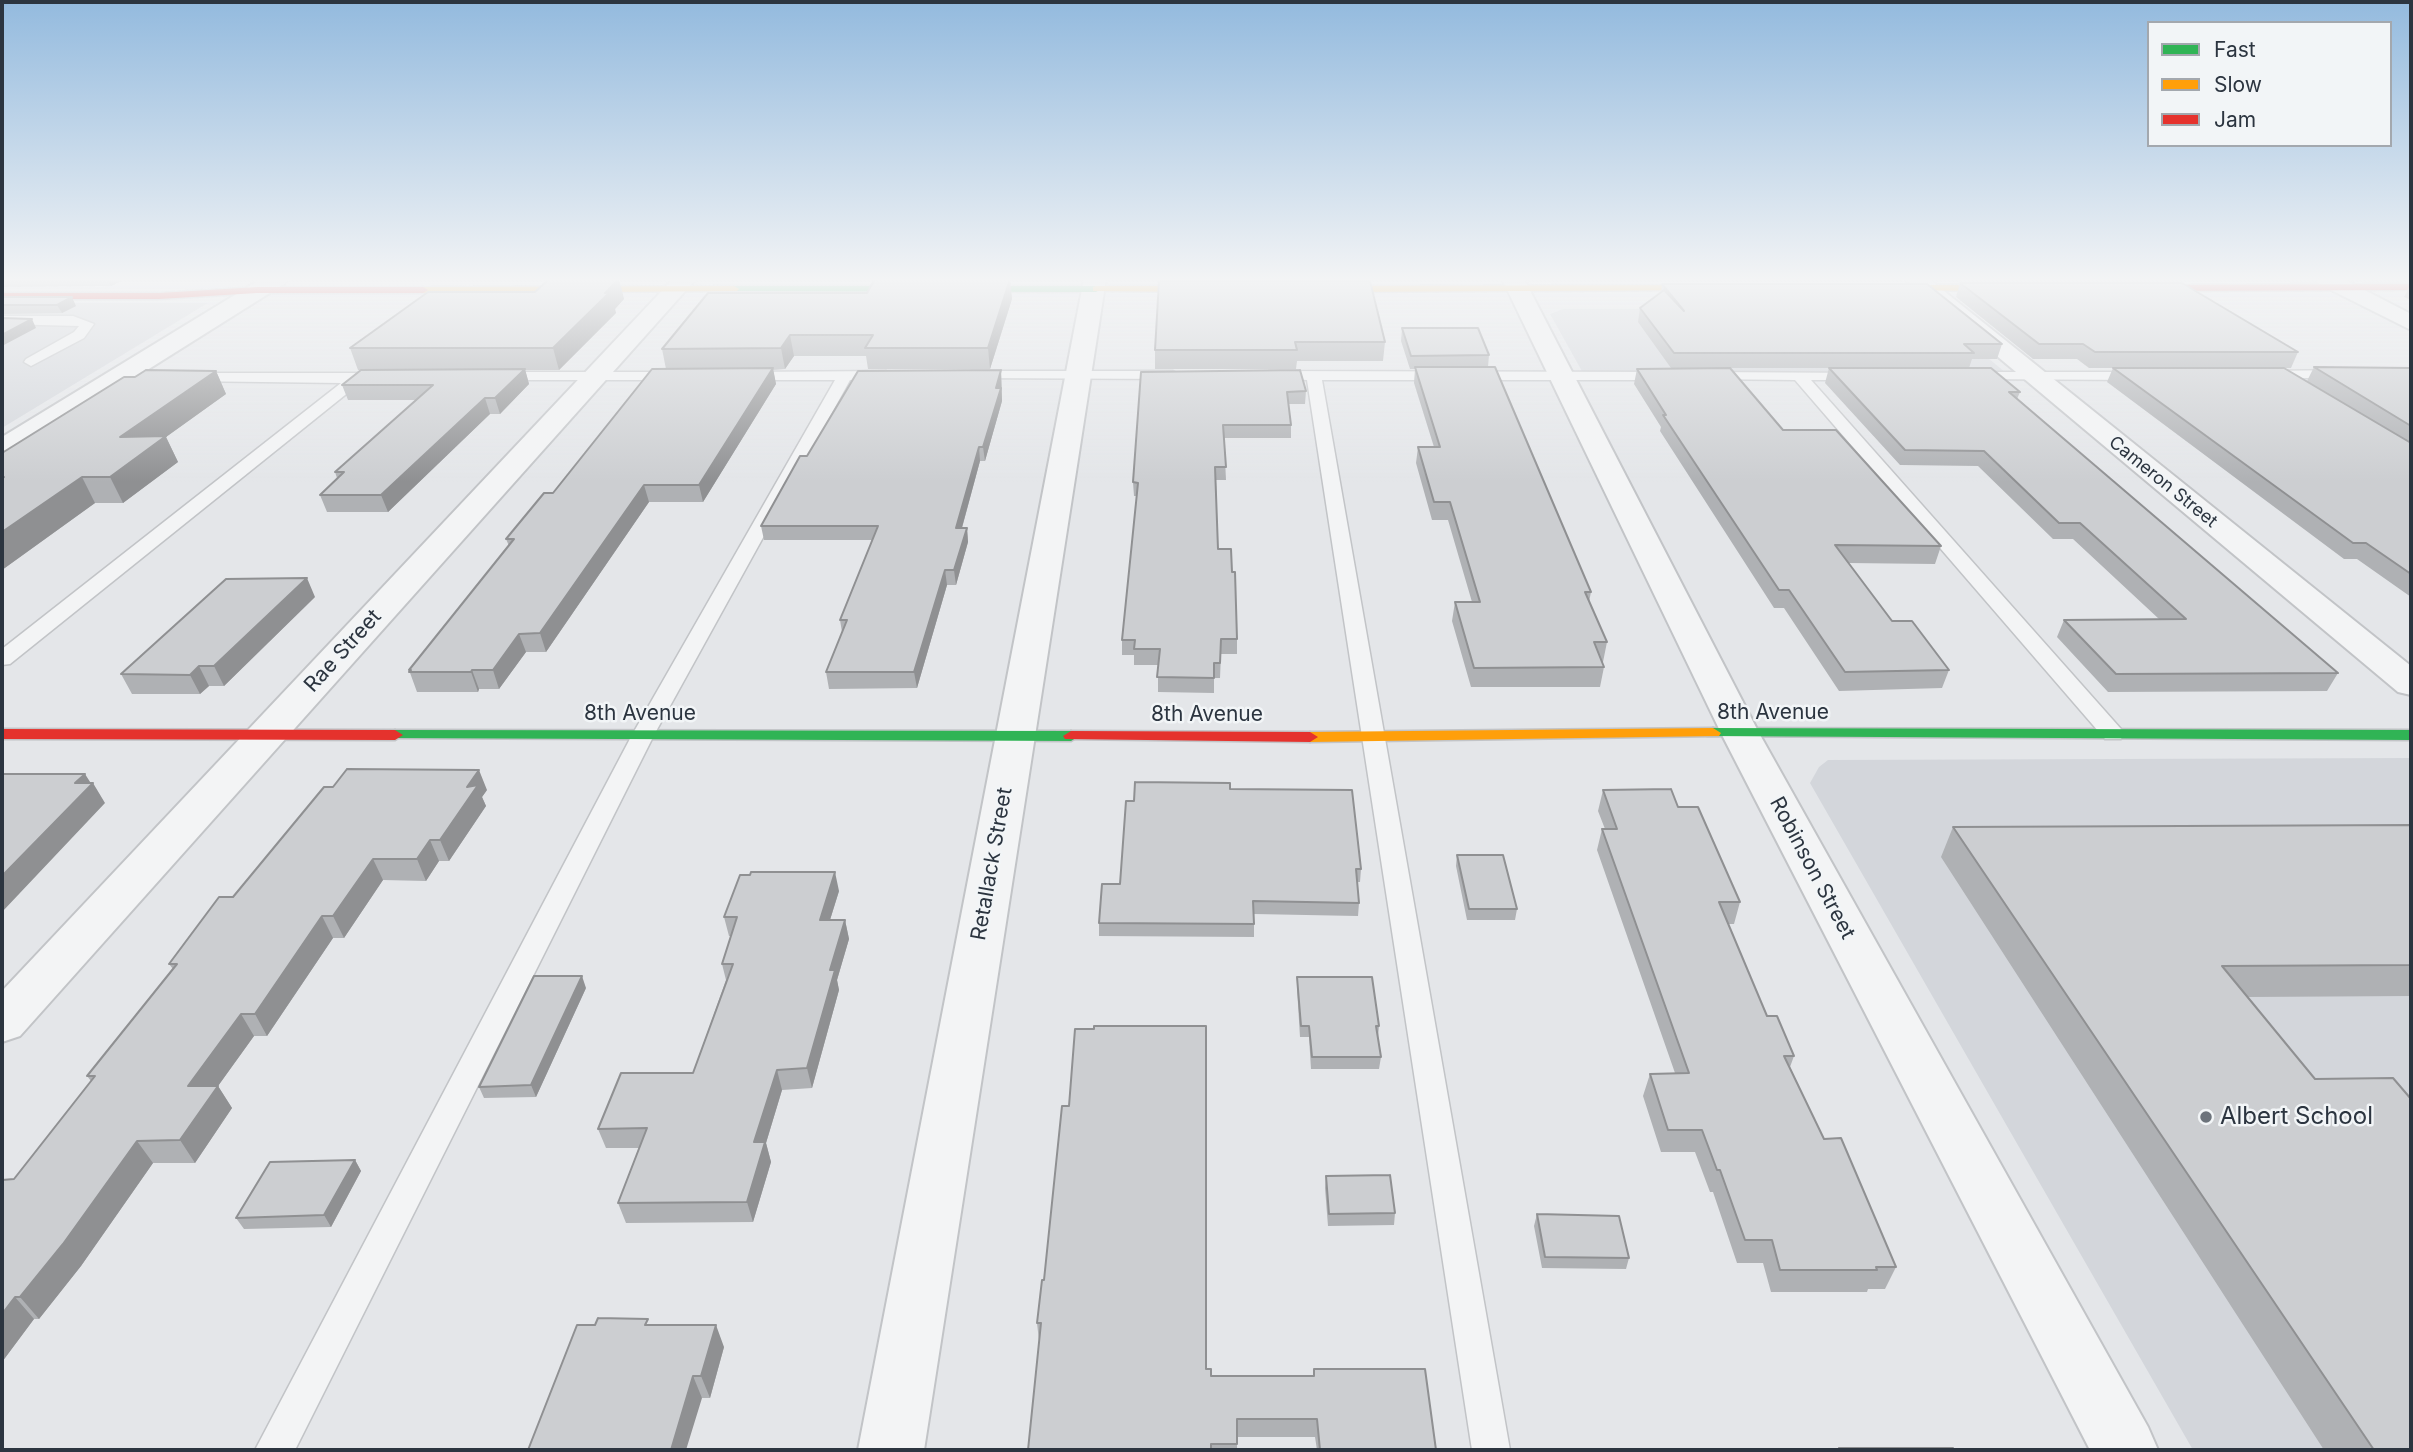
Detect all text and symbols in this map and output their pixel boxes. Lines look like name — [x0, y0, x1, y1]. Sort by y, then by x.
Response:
legend — [2147, 21, 2392, 147]
text: Fast — [2214, 37, 2256, 62]
text: Slow — [2214, 72, 2262, 97]
text: Jam — [2214, 107, 2256, 132]
street label: Cameron Street — [2104, 432, 2222, 532]
street label: Rae Street — [299, 604, 387, 698]
street label: 8th Avenue — [1717, 700, 1829, 726]
street label: 8th Avenue — [584, 701, 696, 727]
street label: 8th Avenue — [1151, 702, 1263, 728]
street label: Retallack Street — [966, 786, 1018, 942]
street label: Robinson Street — [1764, 793, 1860, 943]
place label: Albert School — [2220, 1103, 2373, 1131]
marker: Albert School — [2198, 1109, 2214, 1125]

